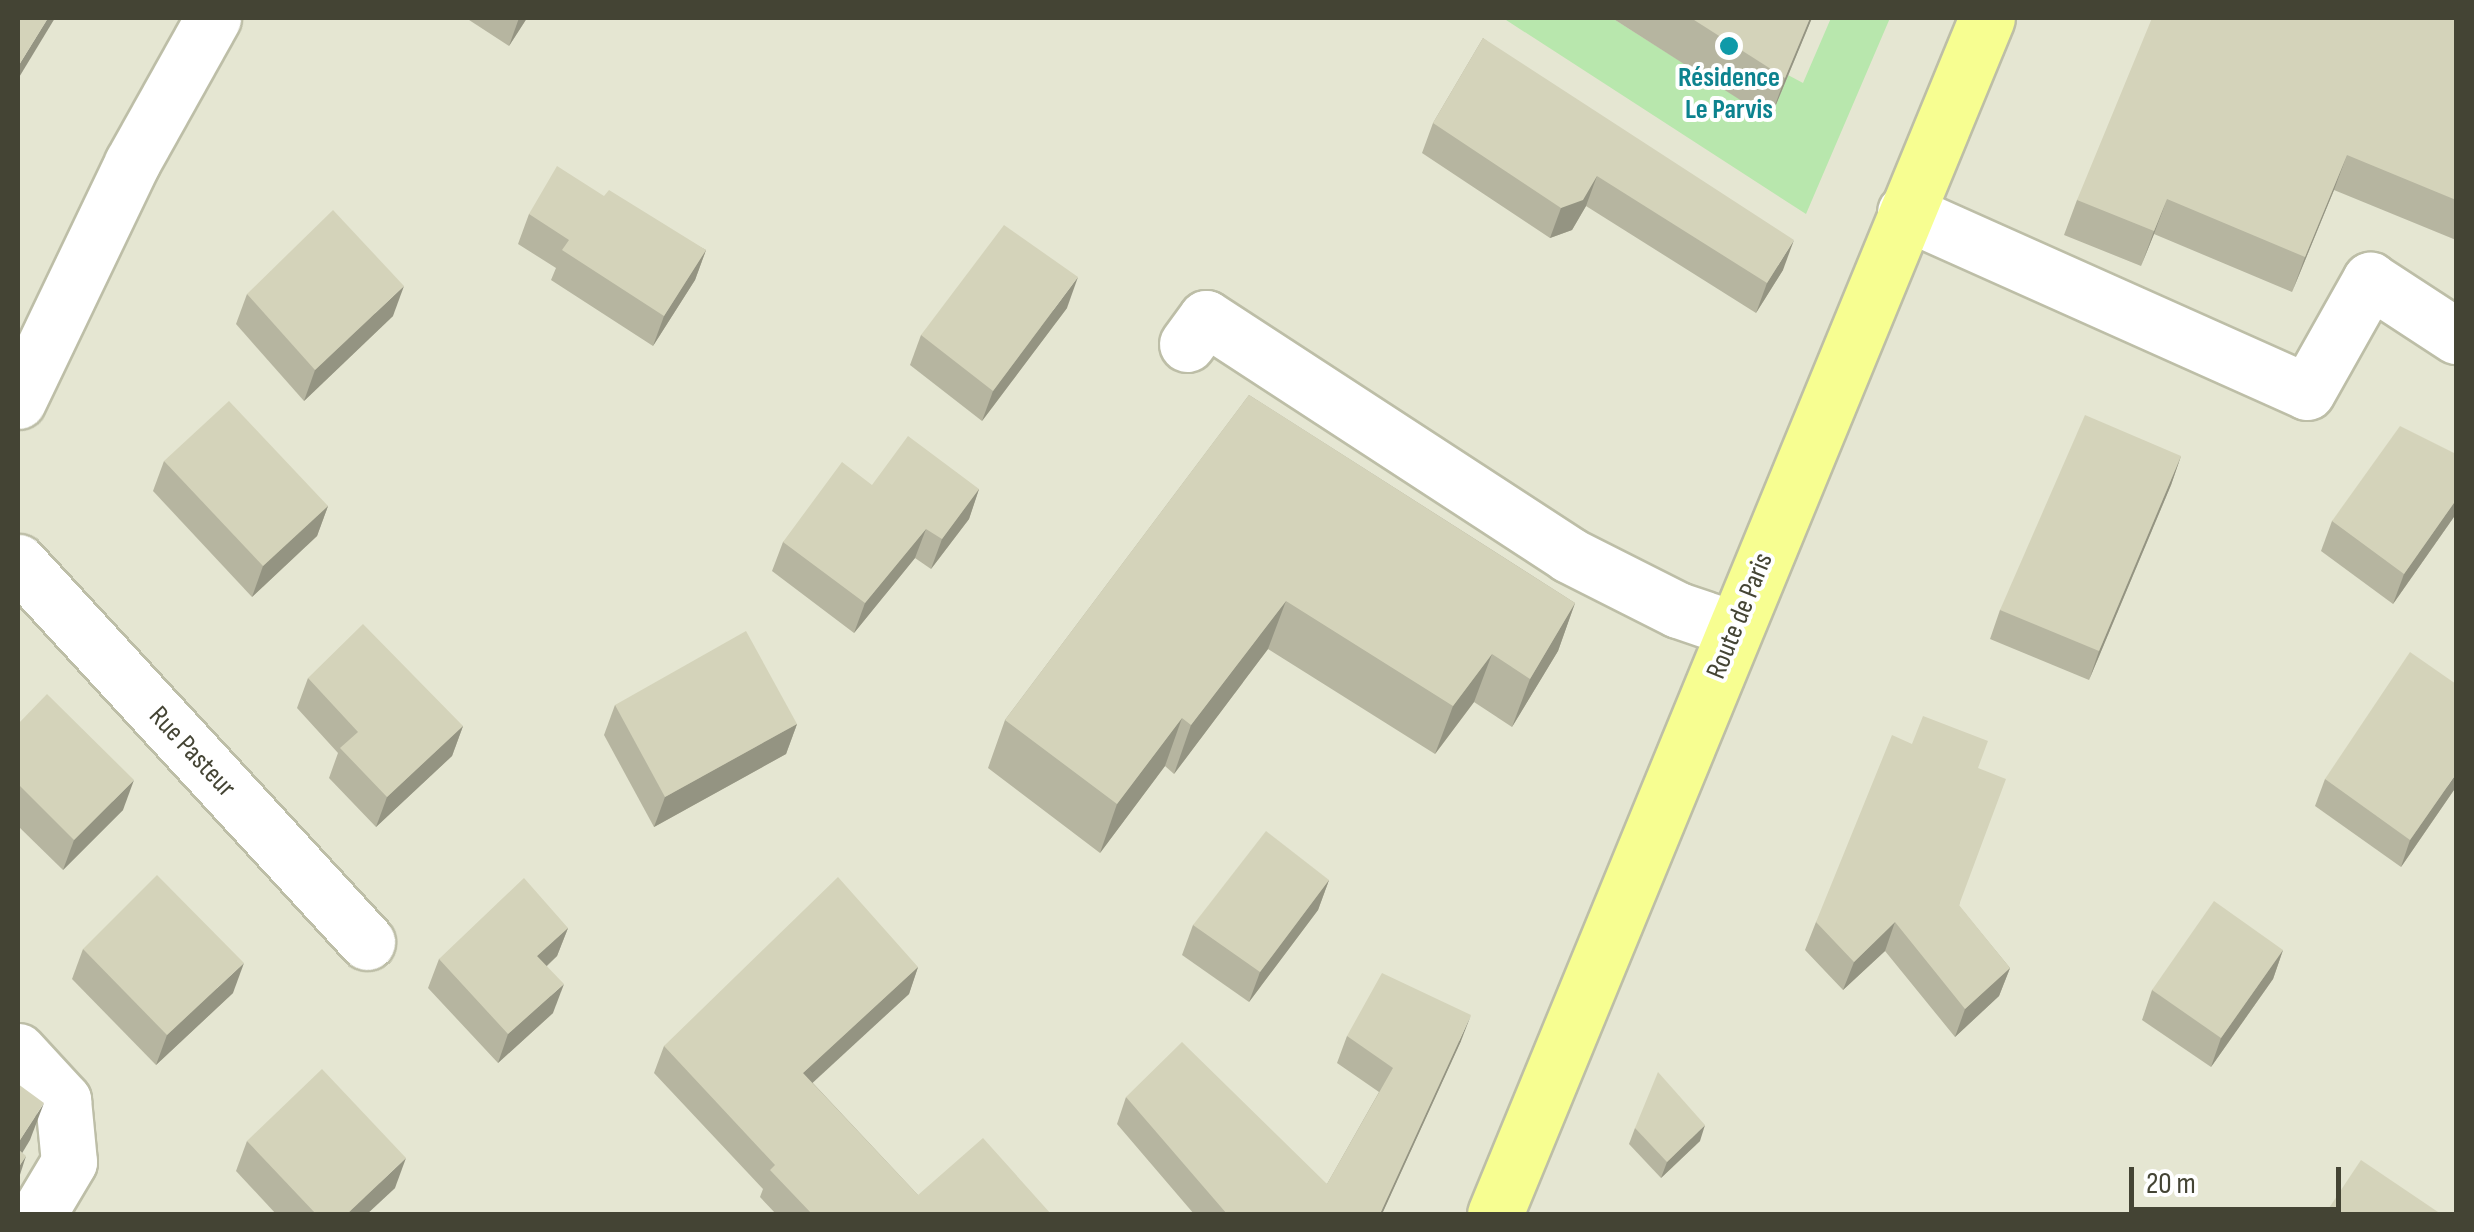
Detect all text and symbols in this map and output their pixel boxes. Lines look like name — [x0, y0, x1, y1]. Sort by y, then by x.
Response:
marker: Résidence Le Parvis — [1718, 35, 1740, 57]
place label: Résidence Le Parvis — [1678, 61, 1780, 127]
street label: Route de Paris — [1700, 548, 1780, 684]
street label: Rue Pasteur — [142, 700, 242, 804]
scale bar — [2134, 1147, 2346, 1209]
text: 20 m — [2146, 1166, 2196, 1202]

